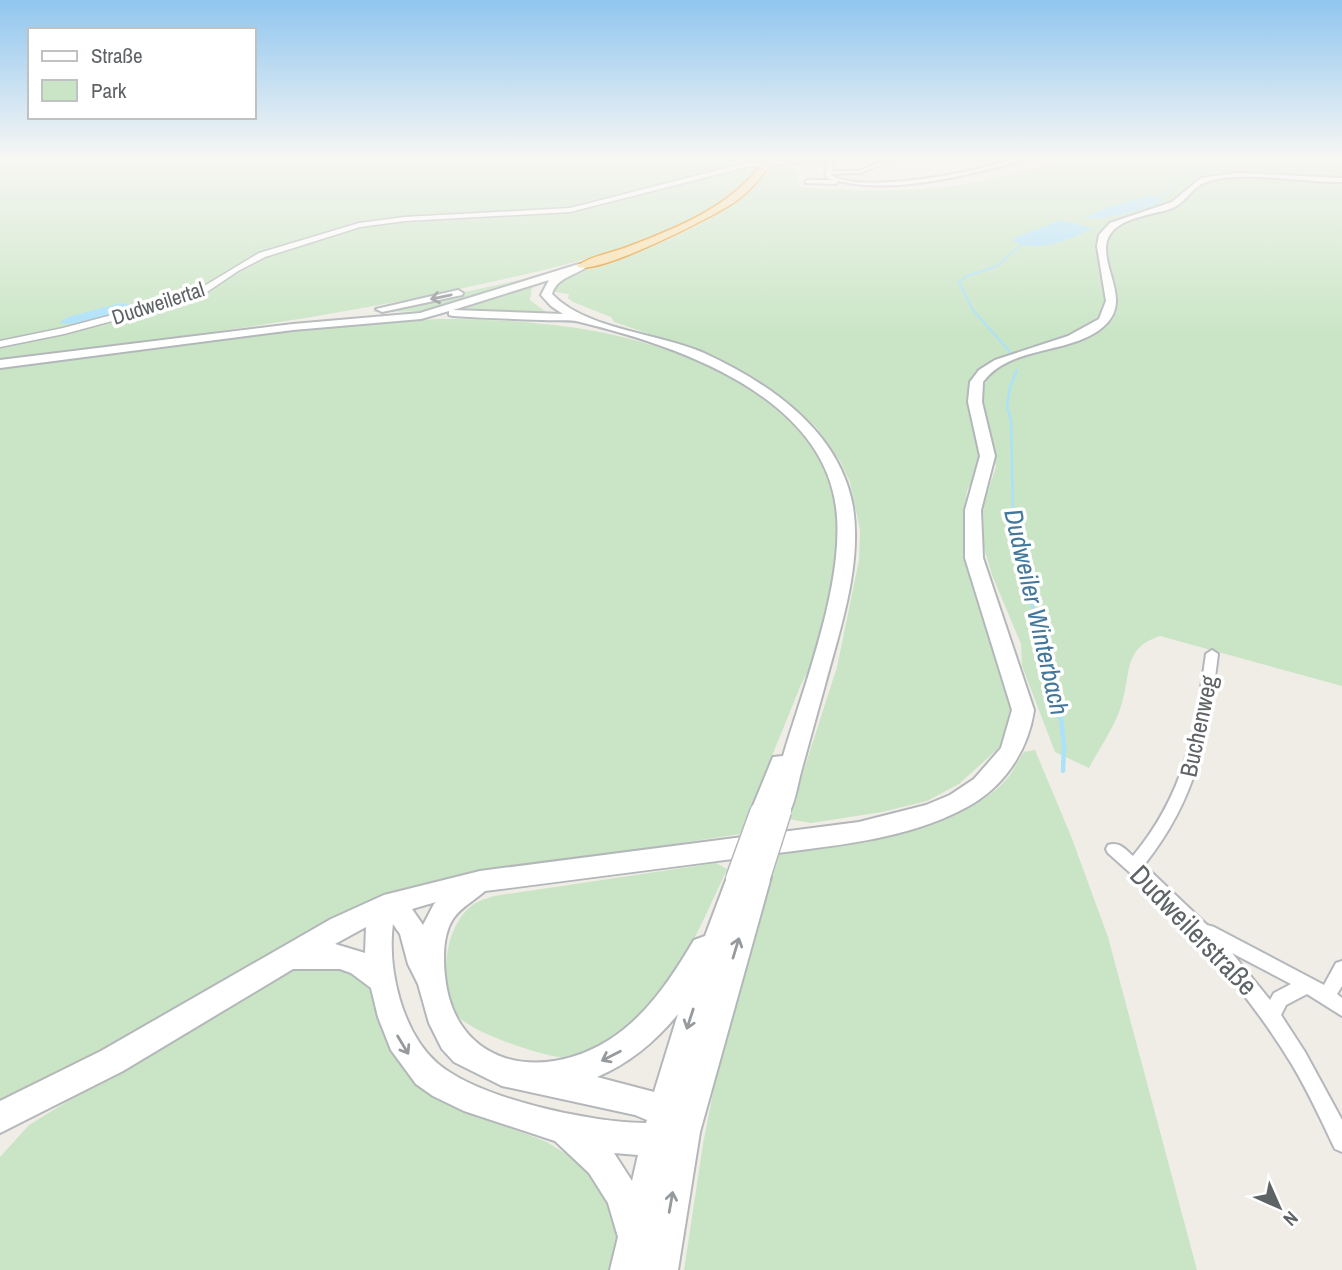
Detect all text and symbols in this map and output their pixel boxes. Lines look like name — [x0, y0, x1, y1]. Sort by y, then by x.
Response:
legend — [28, 28, 256, 119]
text: Straße — [91, 41, 143, 70]
text: Park — [91, 76, 127, 105]
street label: Dudweilertal — [108, 274, 208, 332]
one-way arrow — [430, 290, 453, 304]
water label: Dudweiler Winterbach — [996, 506, 1078, 718]
street label: Buchenweg — [1172, 672, 1224, 780]
street label: Dudweilerstraße — [1122, 856, 1266, 1004]
one-way arrow — [730, 938, 743, 960]
one-way arrow — [683, 1008, 696, 1030]
one-way arrow — [396, 1035, 410, 1055]
one-way arrow — [601, 1049, 622, 1063]
north arrow — [1244, 1172, 1314, 1242]
one-way arrow — [665, 1192, 678, 1214]
text: N — [1278, 1206, 1304, 1232]

